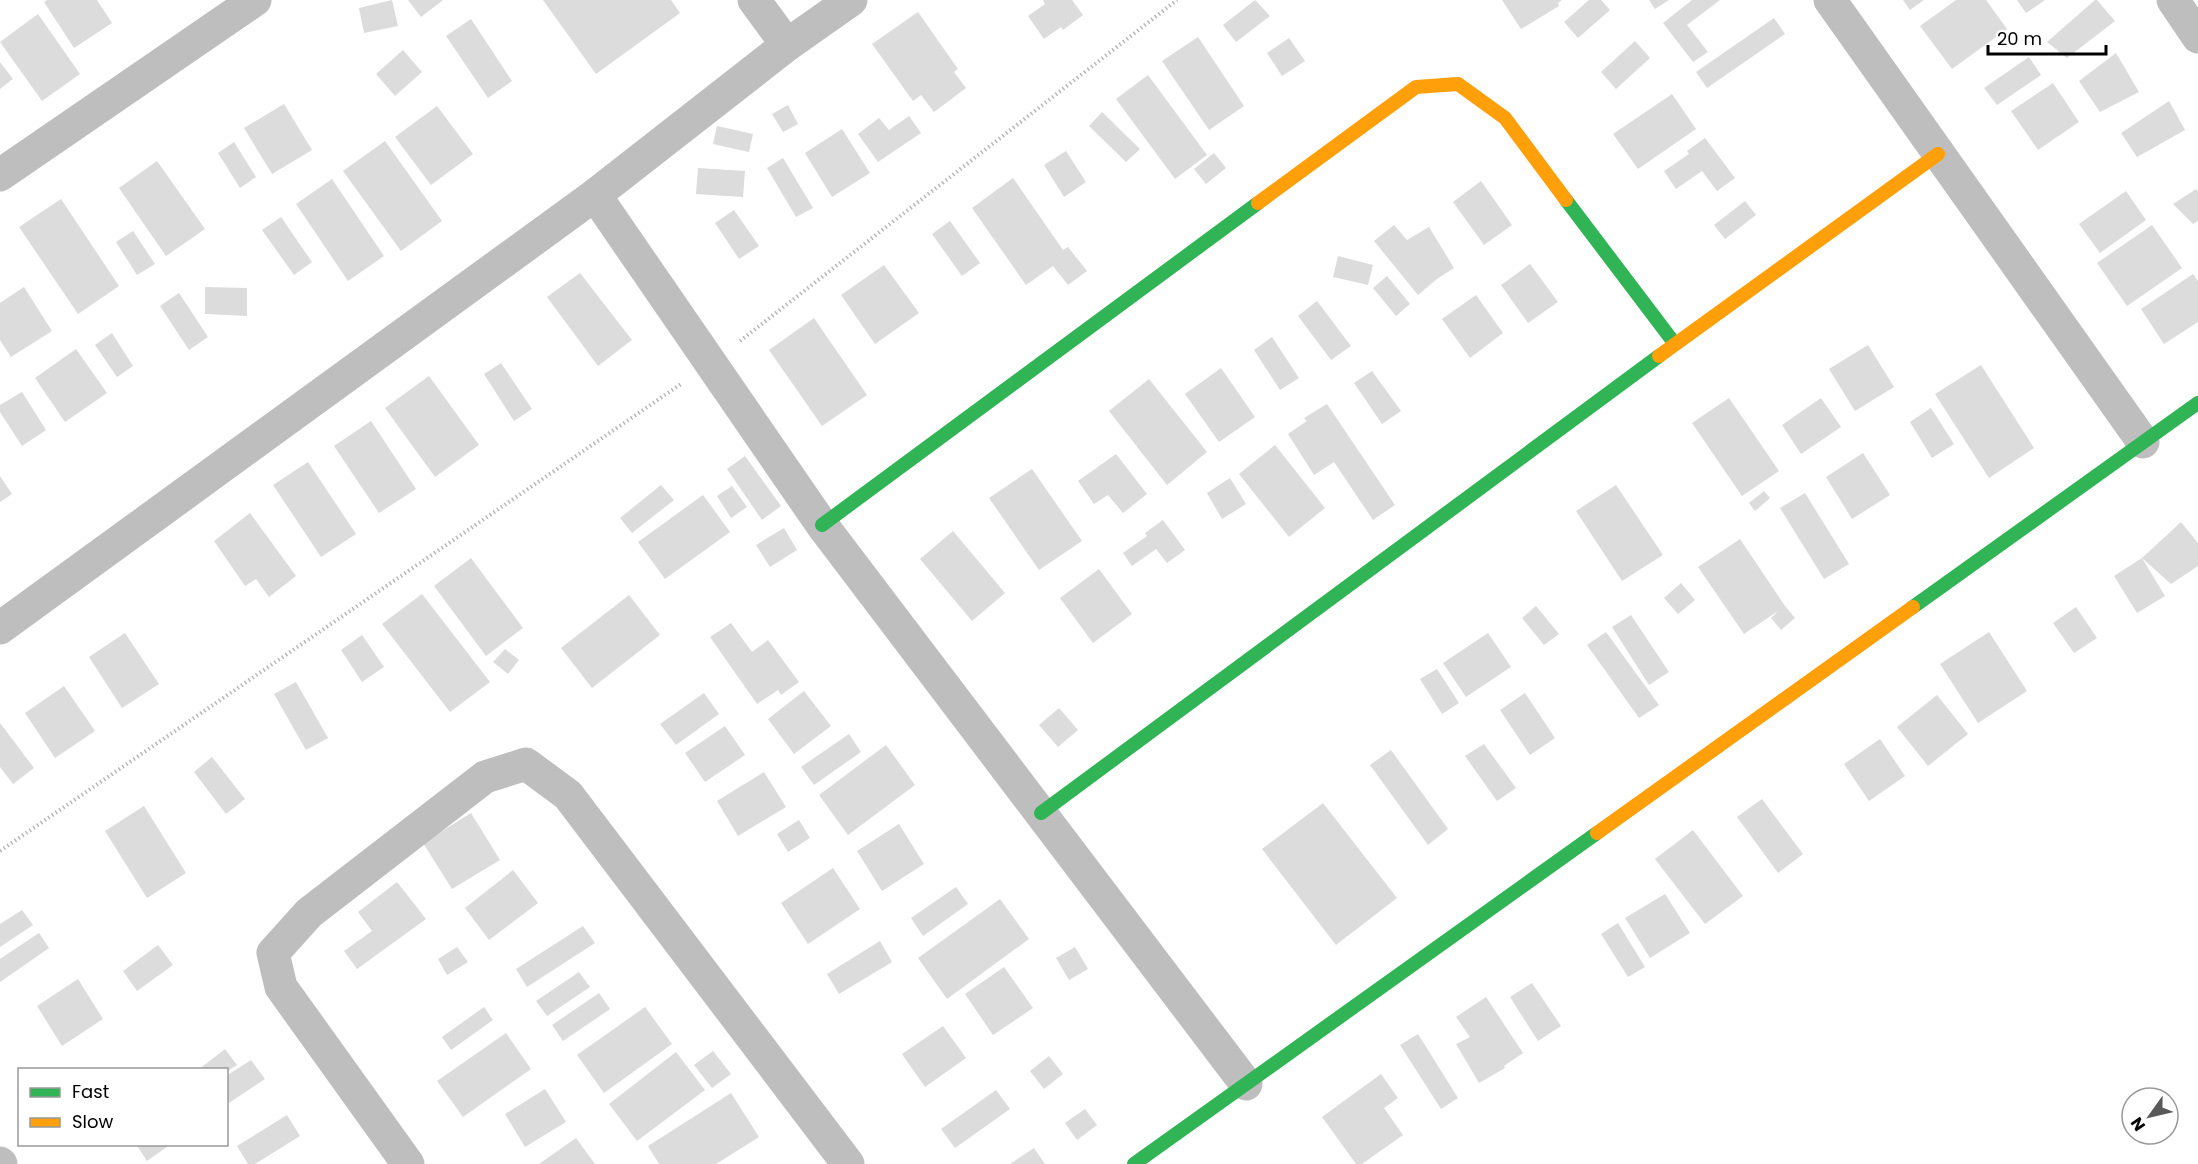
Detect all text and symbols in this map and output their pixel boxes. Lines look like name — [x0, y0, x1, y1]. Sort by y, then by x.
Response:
scale bar — [1988, 18, 2106, 56]
text: 20 m — [1997, 26, 2042, 51]
legend — [18, 1068, 228, 1146]
text: Fast — [72, 1079, 109, 1104]
north arrow — [2120, 1086, 2180, 1146]
text: Slow — [72, 1109, 114, 1134]
text: N — [2125, 1113, 2151, 1136]

